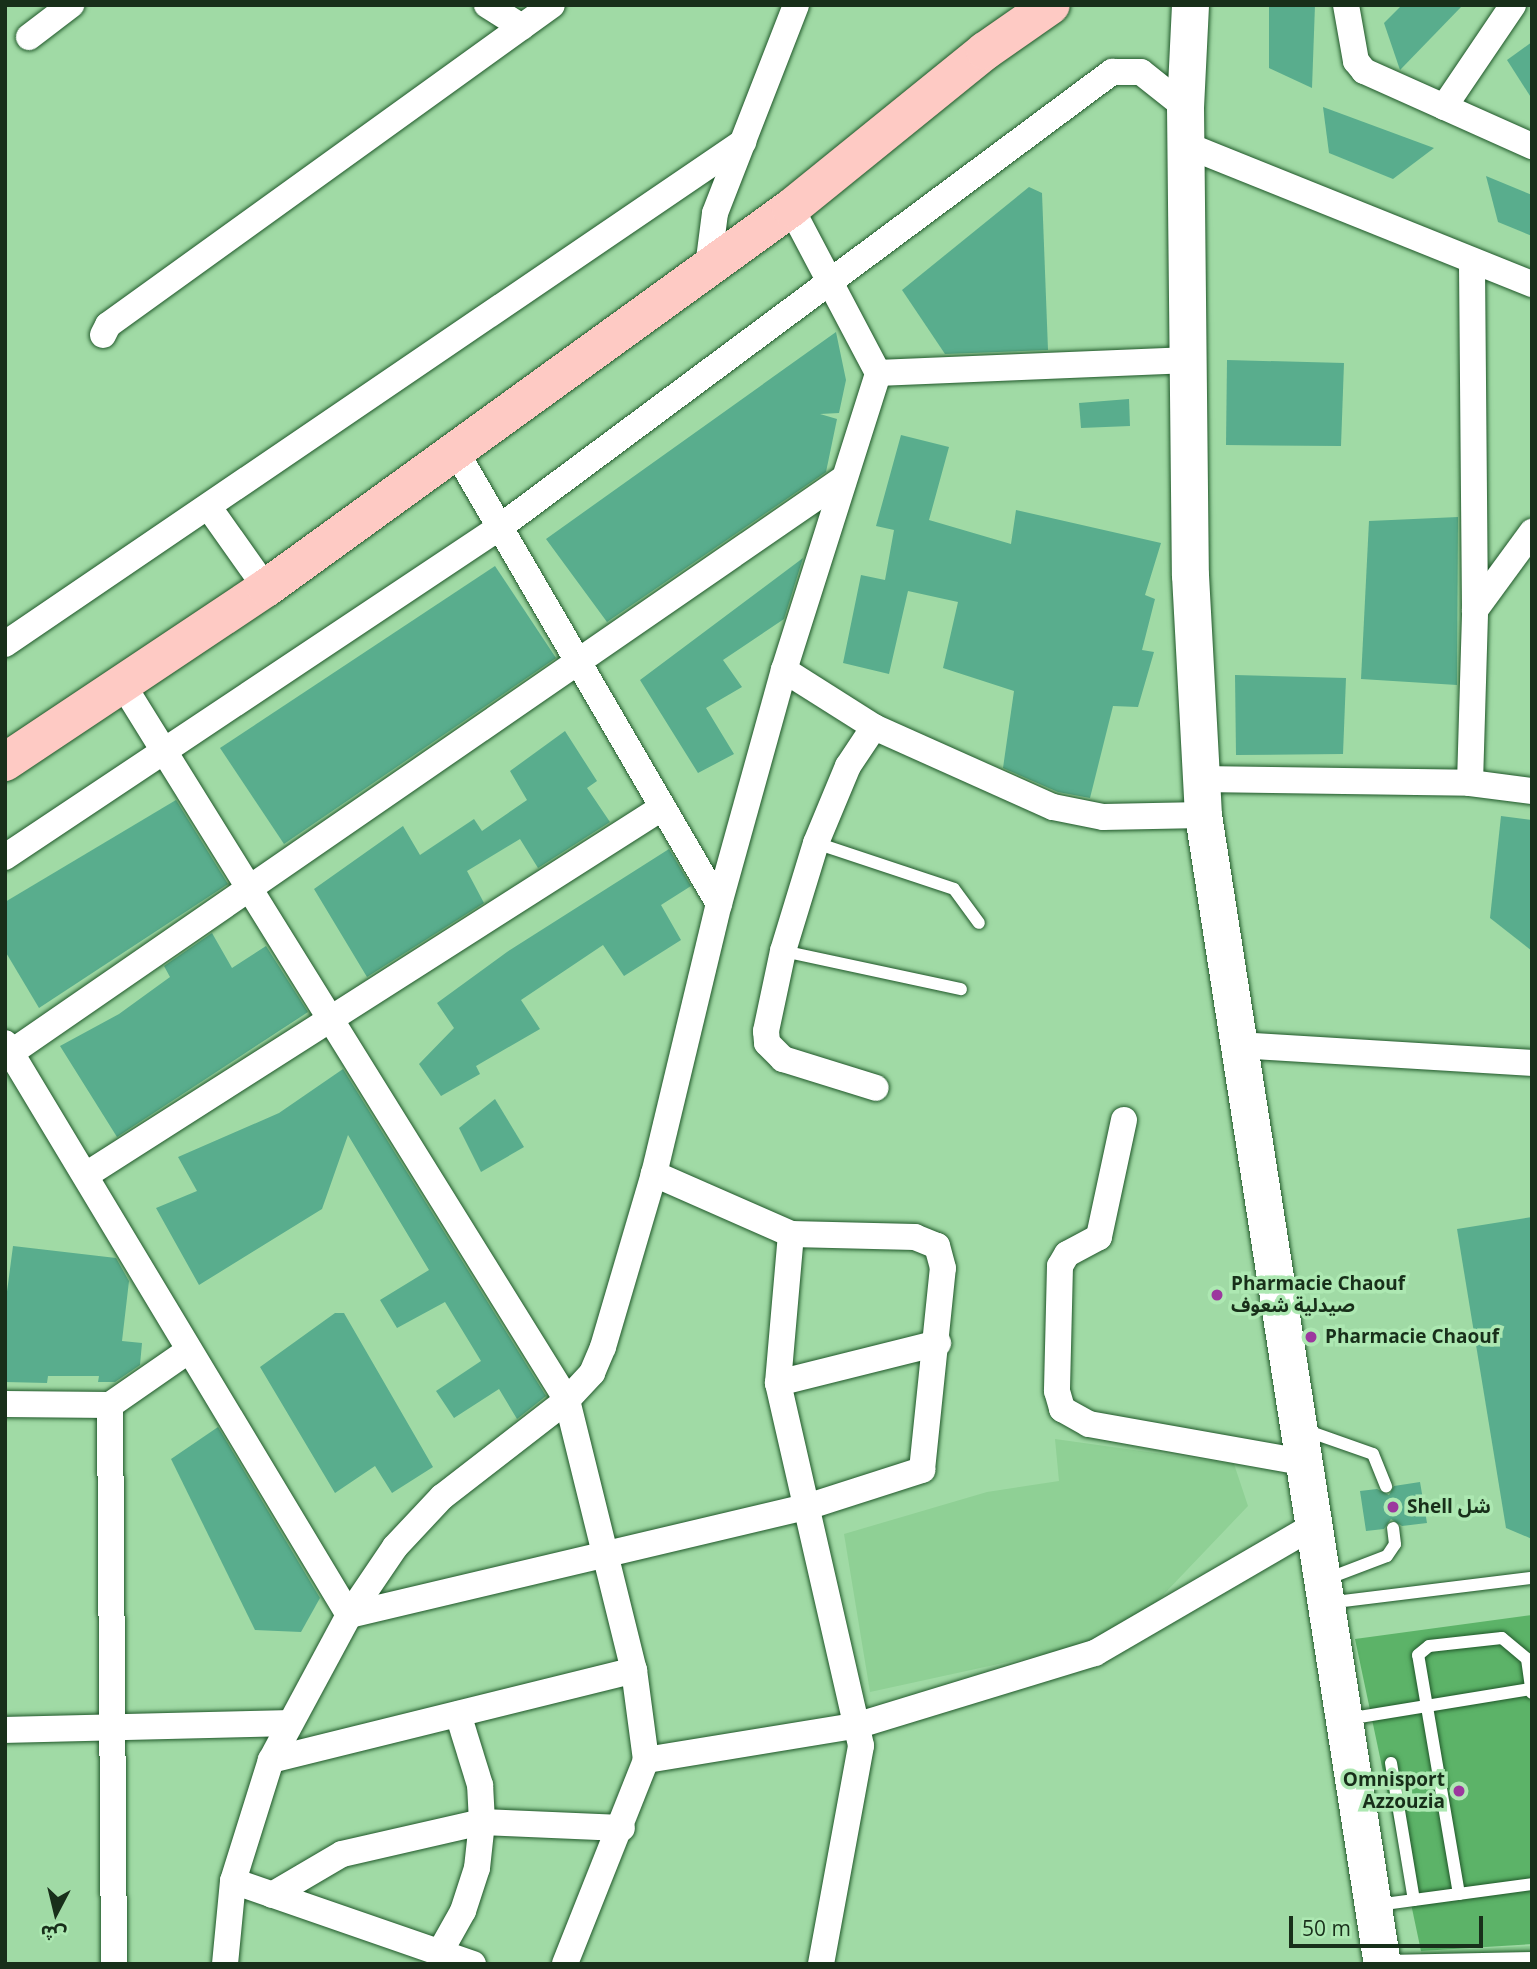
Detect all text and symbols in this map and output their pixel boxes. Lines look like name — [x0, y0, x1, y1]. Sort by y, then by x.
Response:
place label: Pharmacie Chaouf صيدلية شعوف — [1231, 1273, 1405, 1317]
marker: Pharmacie Chaouf صيدلية شعوف — [1209, 1287, 1225, 1303]
place label: Pharmacie Chaouf — [1325, 1326, 1499, 1348]
marker: Pharmacie Chaouf — [1303, 1329, 1319, 1345]
place label: Shell شل — [1407, 1496, 1491, 1518]
marker: Shell شل — [1385, 1499, 1401, 1515]
place label: Omnisport Azzouzia — [1343, 1769, 1445, 1813]
marker: Omnisport Azzouzia — [1451, 1783, 1467, 1799]
north arrow — [21, 1878, 91, 1948]
scale bar — [1292, 1902, 1486, 1946]
text: 50 m — [1302, 1914, 1351, 1942]
text: ش — [39, 1919, 68, 1948]

